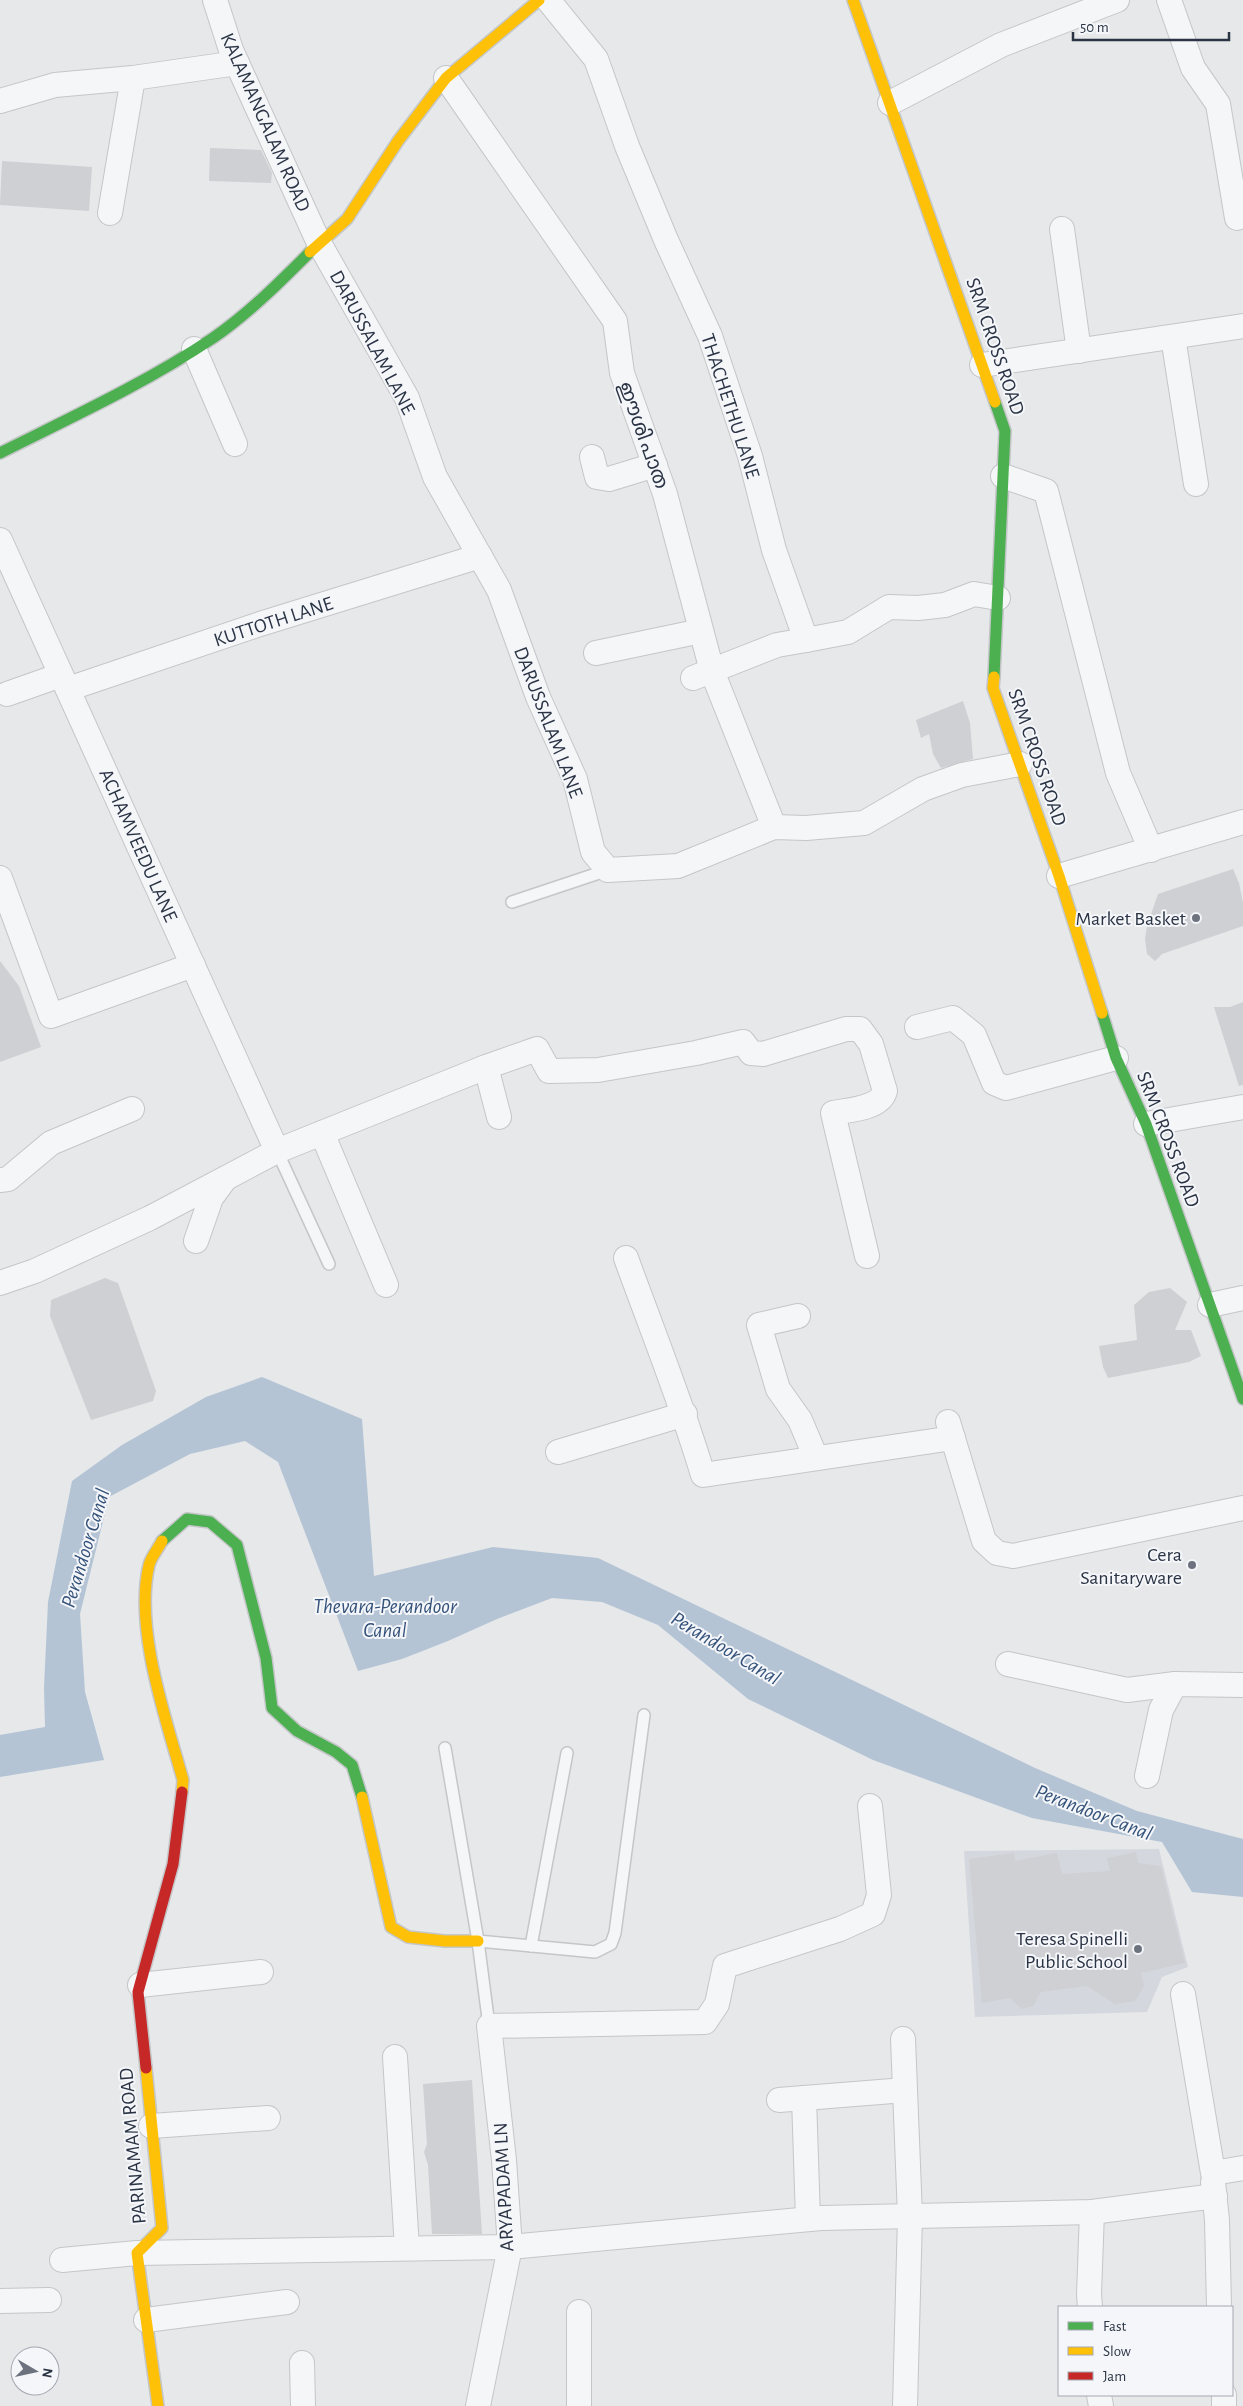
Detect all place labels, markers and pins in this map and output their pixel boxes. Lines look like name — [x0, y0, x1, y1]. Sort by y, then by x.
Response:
place label: Market Basket — [1075, 909, 1187, 929]
marker: Market Basket — [1190, 912, 1202, 924]
place label: Cera Sanitaryware — [1080, 1545, 1182, 1588]
marker: Cera Sanitaryware — [1186, 1559, 1198, 1571]
place label: Teresa Spinelli Public School — [1016, 1929, 1128, 1972]
marker: Teresa Spinelli Public School — [1132, 1943, 1144, 1955]

